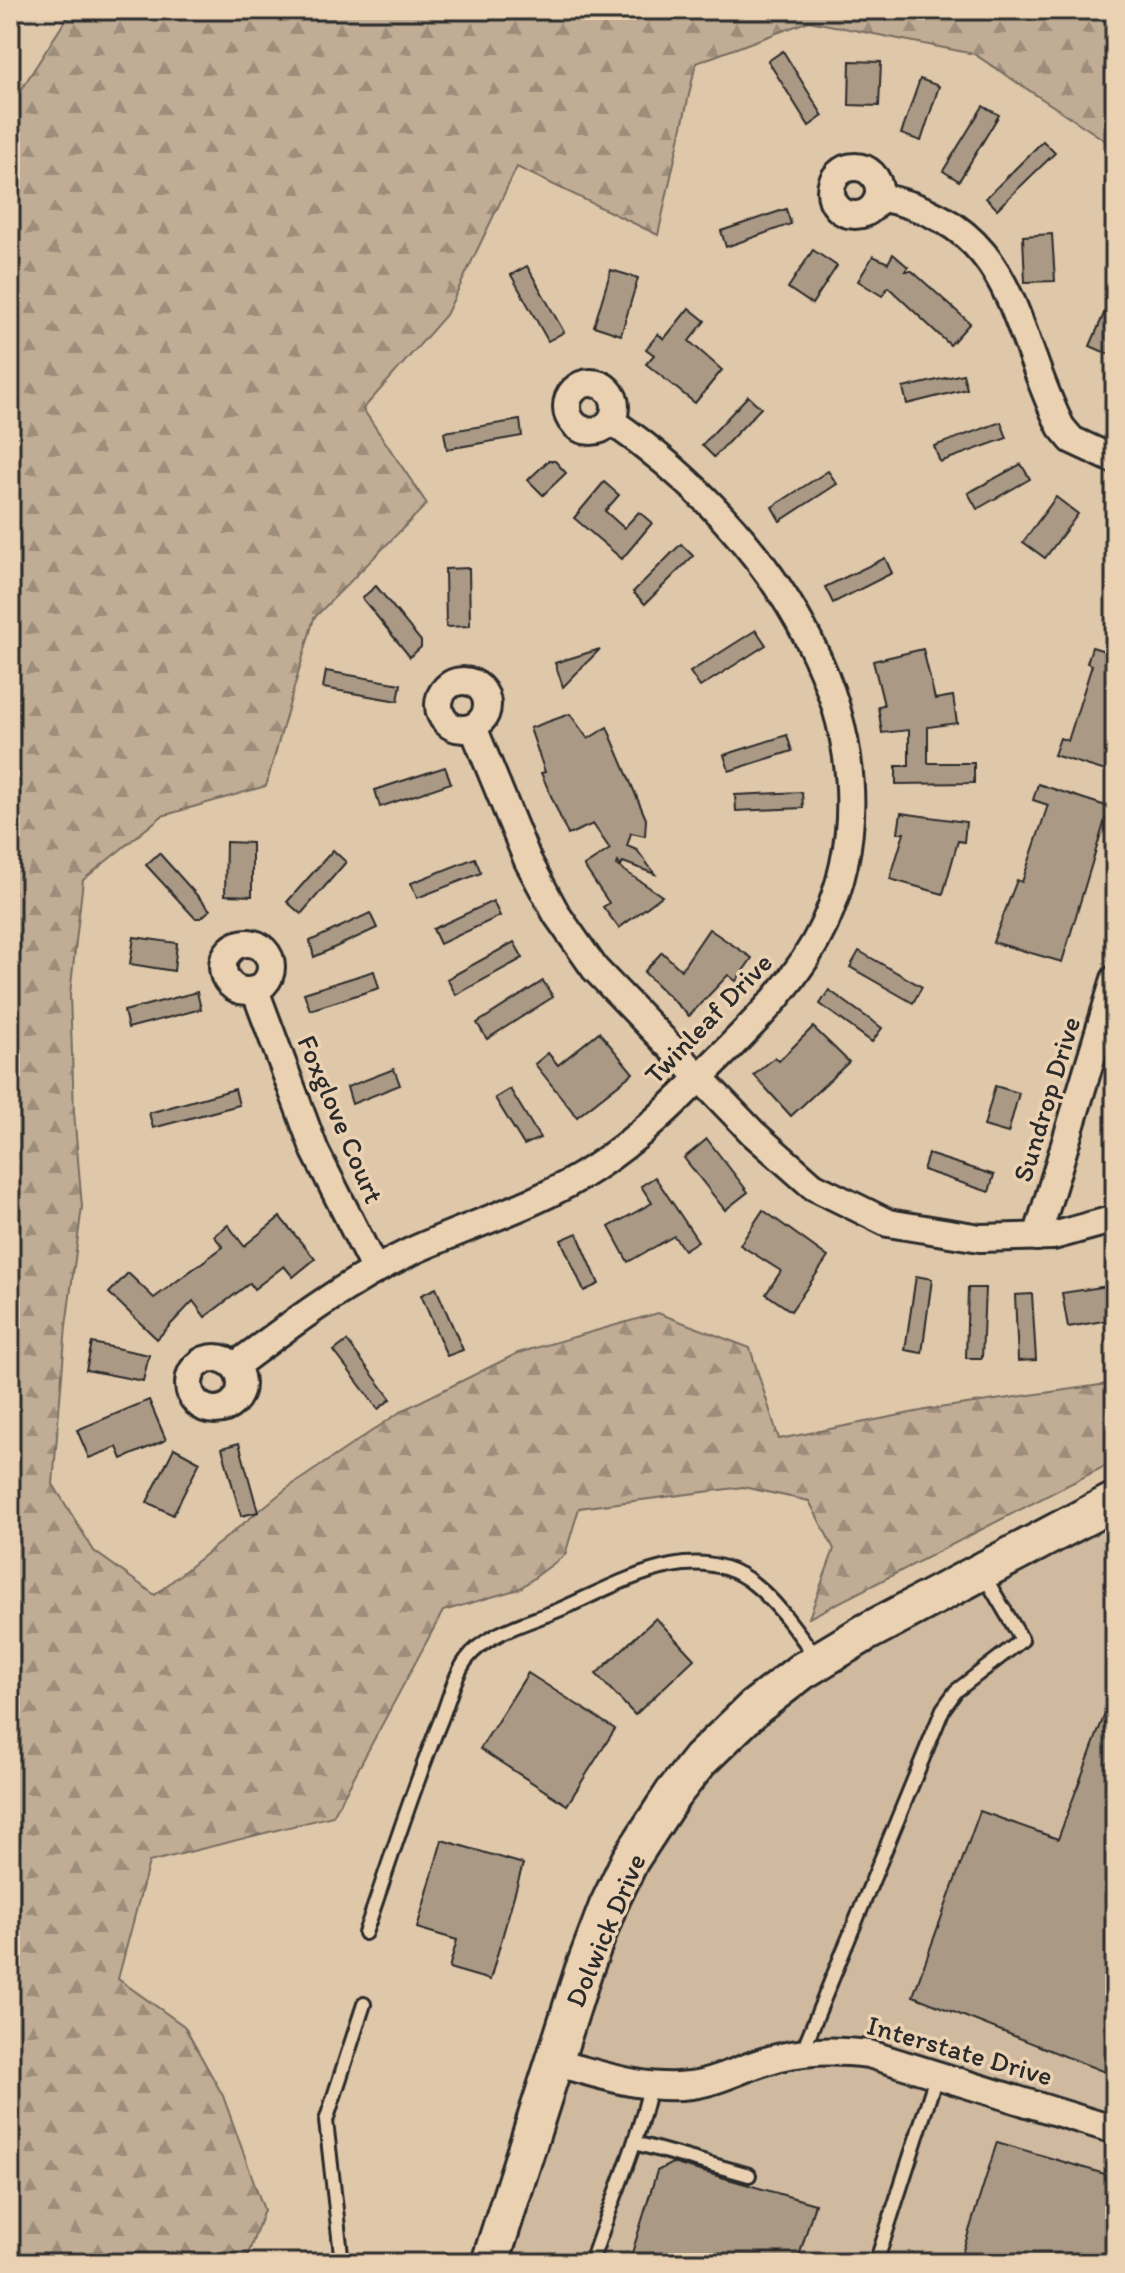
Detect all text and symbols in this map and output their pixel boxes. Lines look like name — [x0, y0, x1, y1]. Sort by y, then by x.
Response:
street label: Twinleaf Drive — [637, 945, 779, 1091]
street label: Sundrop Drive — [1005, 1012, 1087, 1186]
street label: Foxglove Court — [290, 1030, 392, 1208]
street label: Dolwick Drive — [557, 1848, 653, 2012]
street label: Interstate Drive — [863, 2007, 1057, 2093]

